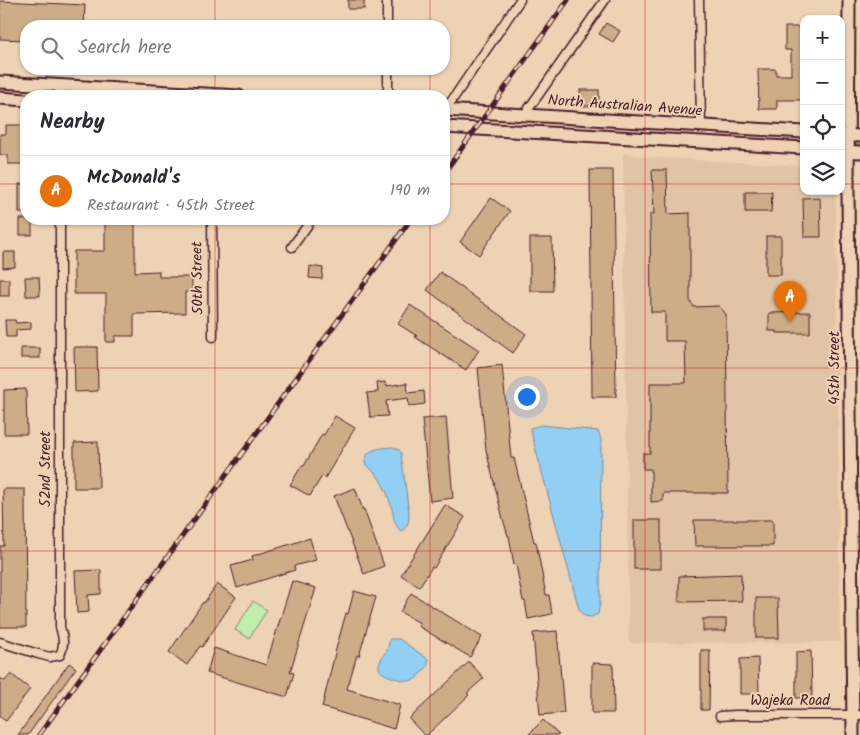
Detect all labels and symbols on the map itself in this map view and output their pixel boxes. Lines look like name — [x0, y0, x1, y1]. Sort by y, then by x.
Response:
street label: North Australian Avenue — [547, 89, 703, 123]
street label: 50th Street — [185, 241, 211, 315]
pin: A — [774, 281, 806, 322]
street label: 45th Street — [823, 331, 847, 405]
your location — [514, 384, 540, 410]
street label: 52nd Street — [34, 431, 58, 507]
street label: Wajeka Road — [750, 689, 830, 713]

